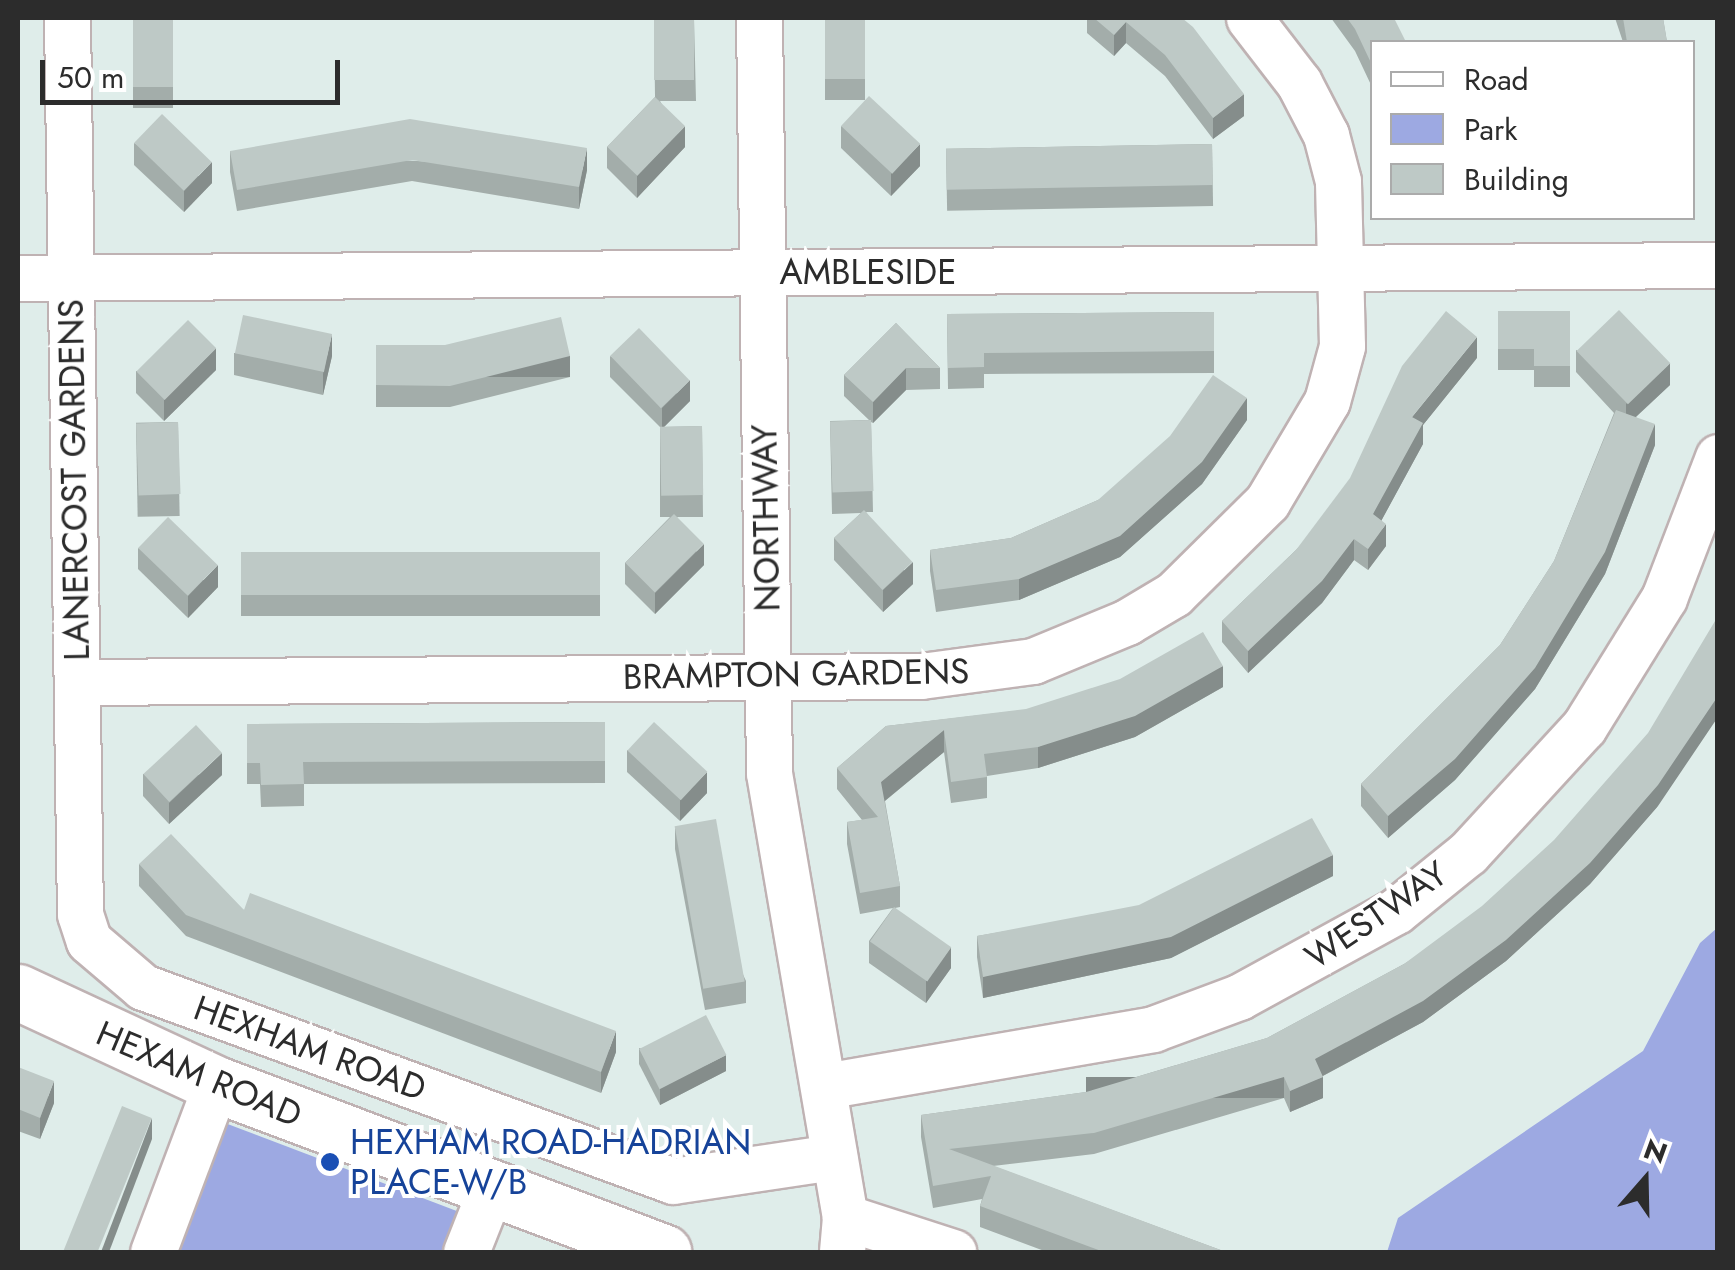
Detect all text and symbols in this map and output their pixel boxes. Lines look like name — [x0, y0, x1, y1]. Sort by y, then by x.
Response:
scale bar — [45, 40, 345, 102]
legend — [1370, 40, 1695, 220]
text: 50 m — [57, 56, 124, 99]
text: Road — [1464, 58, 1529, 101]
text: Park — [1464, 108, 1517, 151]
text: Building — [1464, 158, 1569, 201]
street label: AMBLESIDE — [780, 251, 956, 293]
street label: LANERCOST GARDENS — [50, 299, 98, 661]
street label: NORTHWAY — [743, 424, 789, 612]
street label: BRAMPTON GARDENS — [622, 650, 970, 698]
street label: WESTWAY — [1297, 852, 1455, 978]
street label: HEXHAM ROAD — [188, 987, 432, 1109]
street label: HEXAM ROAD — [90, 1012, 308, 1136]
place label: HEXHAM ROAD-HADRIAN PLACE-W/B — [350, 1121, 751, 1203]
text: N — [1638, 1128, 1673, 1174]
north arrow — [1595, 1130, 1695, 1230]
marker: HEXHAM ROAD-HADRIAN PLACE-W/B — [319, 1151, 341, 1173]

